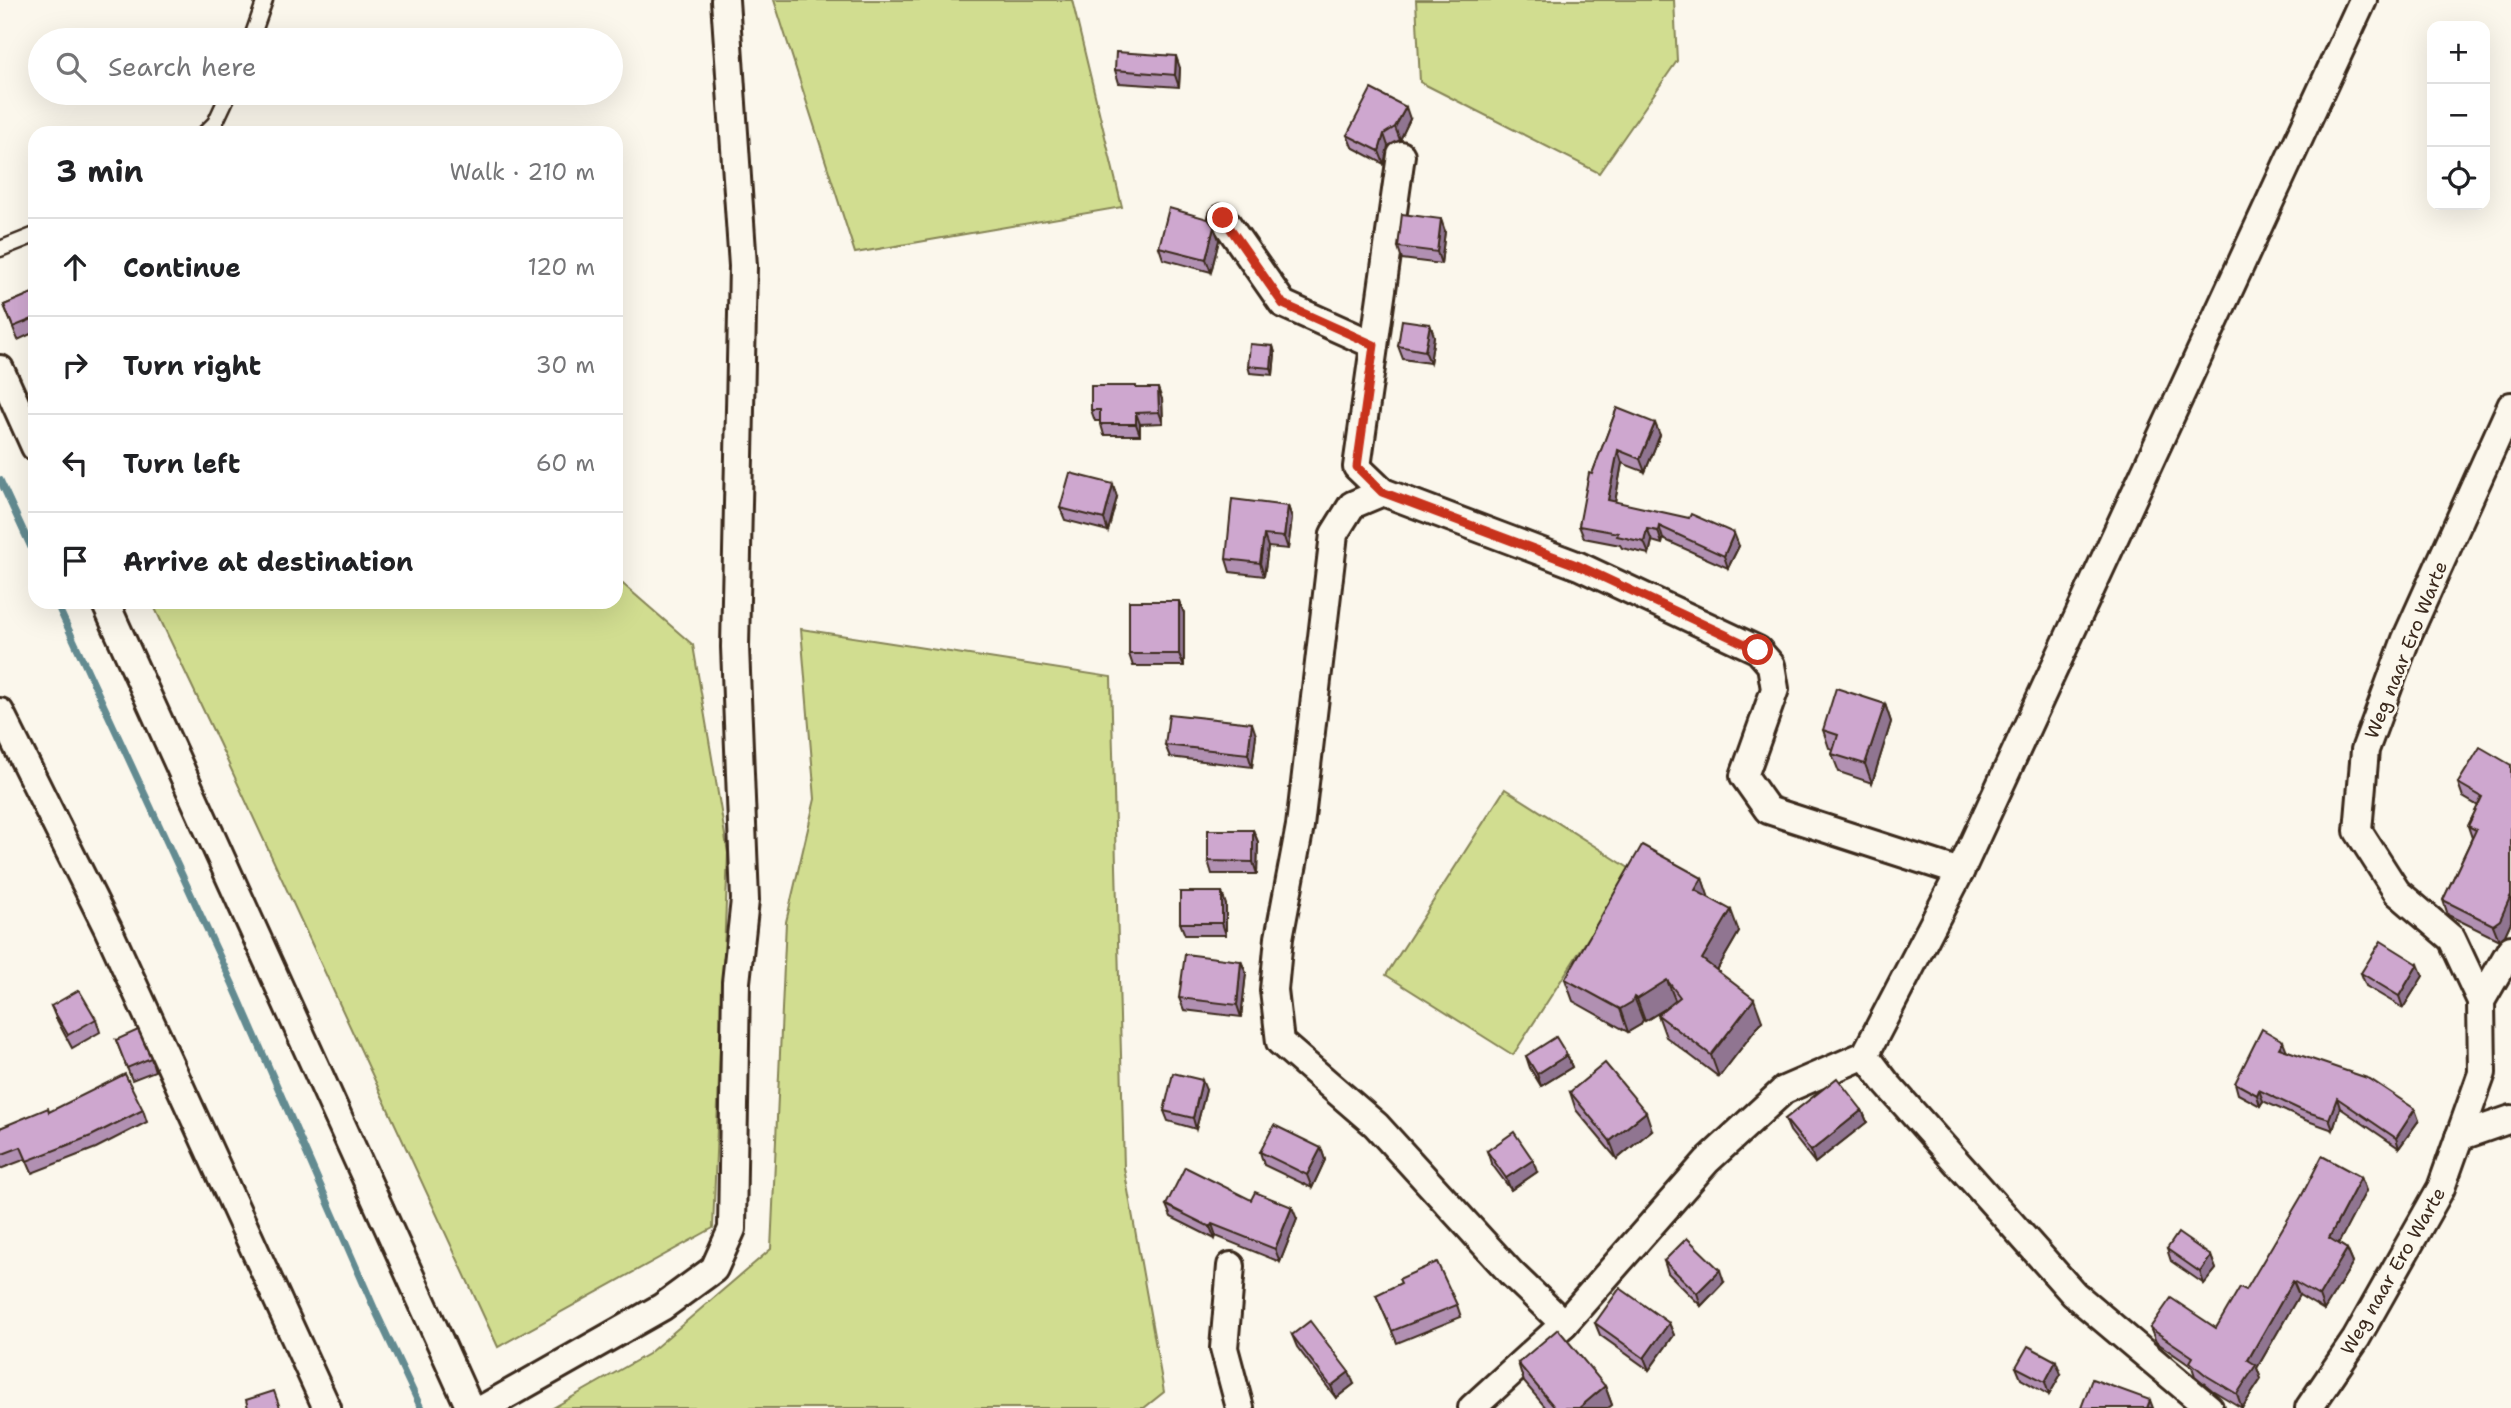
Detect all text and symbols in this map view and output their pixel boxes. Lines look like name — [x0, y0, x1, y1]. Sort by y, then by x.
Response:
map controls — [2427, 21, 2490, 210]
button: + — [2427, 21, 2490, 84]
search box — [28, 28, 623, 105]
icon: search — [52, 48, 90, 86]
text: Search here — [108, 49, 257, 84]
button: − — [2427, 84, 2490, 147]
button: locate — [2427, 147, 2490, 210]
text: 3 min — [56, 151, 143, 192]
text: Walk · 210 m — [450, 157, 595, 187]
route end — [1207, 202, 1238, 233]
icon: ahead — [56, 248, 94, 286]
text: Continue — [123, 250, 241, 285]
text: 120 m — [527, 252, 595, 282]
icon: right — [56, 346, 94, 384]
text: Turn right — [123, 348, 261, 383]
text: 30 m — [536, 350, 595, 380]
icon: left — [56, 444, 94, 482]
text: Turn left — [123, 446, 240, 481]
text: 60 m — [536, 448, 595, 478]
icon: arrive — [56, 542, 94, 580]
text: Arrive at destination — [123, 544, 413, 579]
street label: Weg naar Ero Warte — [2359, 557, 2453, 743]
route start — [1742, 634, 1773, 665]
street label: Weg naar Ero Warte — [2335, 1183, 2451, 1359]

